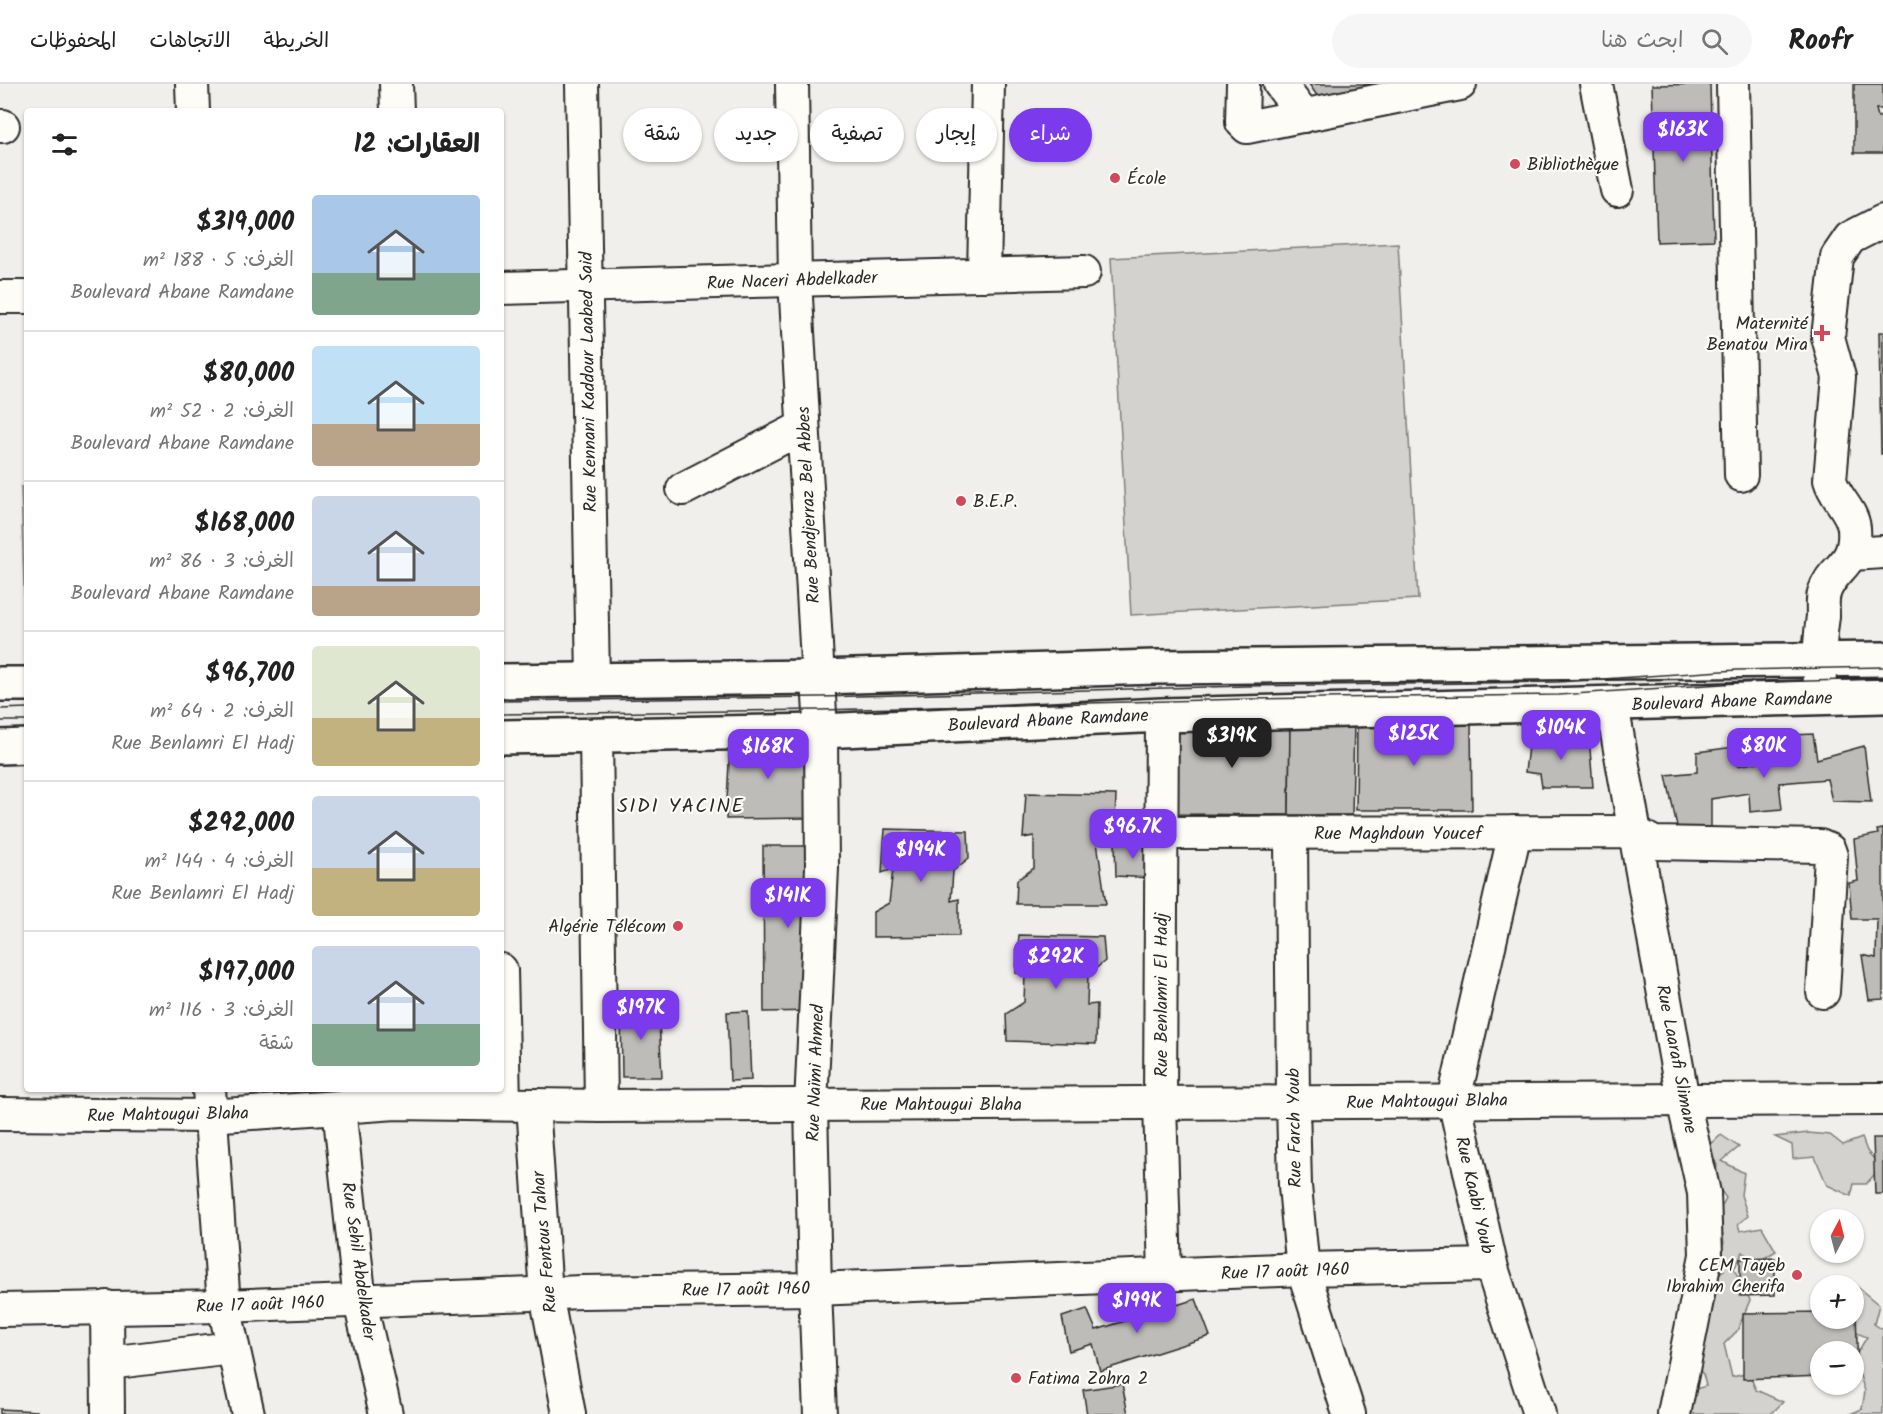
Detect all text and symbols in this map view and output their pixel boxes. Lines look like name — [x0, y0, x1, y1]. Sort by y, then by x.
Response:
search box — [1332, 14, 1752, 68]
text: Roofr — [1788, 19, 1853, 64]
text: ابحث هنا — [1601, 24, 1683, 59]
text: المحفوظات — [30, 25, 116, 58]
text: الاتجاهات — [149, 25, 231, 58]
text: الخريطة — [264, 25, 329, 58]
icon: search — [1698, 25, 1731, 58]
chip: شقة — [623, 108, 702, 162]
chip: جديد — [714, 108, 798, 162]
chip: تصفية — [810, 108, 904, 162]
chip: إيجار — [916, 108, 997, 162]
chip: شراء — [1009, 108, 1092, 162]
pin: $163K — [1641, 112, 1725, 163]
text: $163K — [1657, 115, 1709, 147]
text: العقارات: 12 — [353, 124, 480, 166]
icon: filters — [48, 128, 81, 161]
place label: Bibliothèque — [1527, 151, 1619, 180]
marker: Bibliothèque — [1508, 157, 1522, 171]
place label: École — [1127, 165, 1166, 194]
marker: École — [1108, 171, 1122, 185]
text: $319,000 — [197, 202, 294, 244]
icon: home — [360, 219, 432, 291]
text: الغرف: 5 · 188 m² — [143, 245, 294, 277]
street label: Rue Kennani Kaddour Laabed Said — [573, 250, 606, 513]
street label: Rue Naceri Abdelkader — [706, 264, 879, 299]
text: Boulevard Abane Ramdane — [71, 277, 294, 309]
place label: Maternité Benatou Mira — [1707, 310, 1809, 360]
marker: Maternité Benatou Mira — [1813, 324, 1831, 342]
text: $80,000 — [203, 353, 294, 395]
icon: home — [360, 370, 432, 442]
text: الغرف: 2 · 52 m² — [150, 396, 294, 428]
street label: Rue Bendjerraz Bel Abbes — [790, 405, 829, 604]
text: Boulevard Abane Ramdane — [71, 428, 294, 460]
place label: B.E.P. — [973, 488, 1018, 517]
marker: B.E.P. — [954, 494, 968, 508]
text: $168,000 — [194, 503, 294, 545]
icon: home — [360, 520, 432, 592]
text: الغرف: 3 · 86 m² — [149, 546, 294, 578]
text: Boulevard Abane Ramdane — [71, 578, 294, 610]
text: $96,700 — [206, 653, 294, 695]
icon: home — [360, 670, 432, 742]
street label: Boulevard Abane Ramdane — [1631, 684, 1833, 721]
text: الغرف: 2 · 64 m² — [150, 696, 294, 728]
street label: Boulevard Abane Ramdane — [947, 702, 1149, 741]
pin: $104K — [1519, 710, 1603, 761]
text: $104K — [1535, 713, 1587, 745]
pin: $125K — [1372, 716, 1456, 767]
pin: $319K — [1190, 718, 1274, 769]
text: $125K — [1388, 719, 1440, 751]
text: $319K — [1207, 721, 1257, 753]
text: Rue Benlamri El Hadj — [111, 728, 294, 760]
pin: $80K — [1728, 728, 1800, 779]
pin: $168K — [726, 729, 810, 780]
text: $80K — [1741, 731, 1787, 763]
text: $168K — [742, 732, 794, 764]
district label: SIDI YACINE — [617, 791, 745, 823]
text: $292,000 — [188, 803, 294, 845]
pin: $96.7K — [1084, 809, 1182, 860]
text: $96.7K — [1103, 812, 1163, 844]
icon: home — [360, 820, 432, 892]
street label: Rue Maghdoun Youcef — [1314, 820, 1484, 849]
pin: $194K — [879, 832, 963, 883]
text: $194K — [896, 835, 946, 867]
text: الغرف: 4 · 144 m² — [145, 846, 294, 878]
text: Rue Benlamri El Hadj — [111, 878, 294, 910]
pin: $141K — [746, 878, 830, 929]
text: $141K — [765, 881, 811, 913]
street label: Rue Benlamri El Hadj — [1148, 911, 1177, 1077]
place label: Algérie Télécom — [548, 913, 666, 942]
marker: Algérie Télécom — [671, 919, 685, 933]
pin: $292K — [1014, 939, 1098, 990]
text: $292K — [1027, 942, 1085, 974]
text: $197,000 — [199, 952, 294, 994]
icon: home — [360, 970, 432, 1042]
street label: Rue Laarafi Slimane — [1647, 982, 1704, 1136]
pin: $197K — [599, 990, 683, 1041]
text: $197K — [616, 993, 666, 1025]
text: الغرف: 3 · 116 m² — [149, 995, 294, 1027]
street label: Rue Naïmi Ahmed — [800, 1003, 833, 1142]
text: شقة — [259, 1028, 294, 1060]
street label: Rue Farch Youb — [1280, 1067, 1311, 1188]
street label: Rue Mahtougui Blaha — [1346, 1087, 1508, 1118]
street label: Rue Mahtougui Blaha — [860, 1091, 1022, 1120]
street label: Rue Mahtougui Blaha — [87, 1100, 249, 1131]
street label: Rue Kaabi Youb — [1446, 1134, 1501, 1257]
street label: Rue Fentous Tahar — [525, 1169, 566, 1314]
street label: Rue Sehil Abdelkader — [332, 1180, 383, 1343]
north arrow — [1810, 1209, 1864, 1263]
map controls — [1810, 1209, 1864, 1395]
place label: CEM Tayeb Ibrahim Cherifa — [1666, 1252, 1786, 1302]
street label: Rue 17 août 1960 — [1220, 1256, 1350, 1289]
marker: CEM Tayeb Ibrahim Cherifa — [1790, 1268, 1804, 1282]
street label: Rue 17 août 1960 — [682, 1275, 811, 1306]
button: + — [1810, 1275, 1864, 1329]
pin: $199K — [1095, 1283, 1179, 1334]
text: $199K — [1112, 1286, 1162, 1318]
street label: Rue 17 août 1960 — [195, 1289, 325, 1322]
button: − — [1810, 1341, 1864, 1395]
place label: Fatima Zohra 2 — [1028, 1365, 1148, 1394]
marker: Fatima Zohra 2 — [1009, 1371, 1023, 1385]

